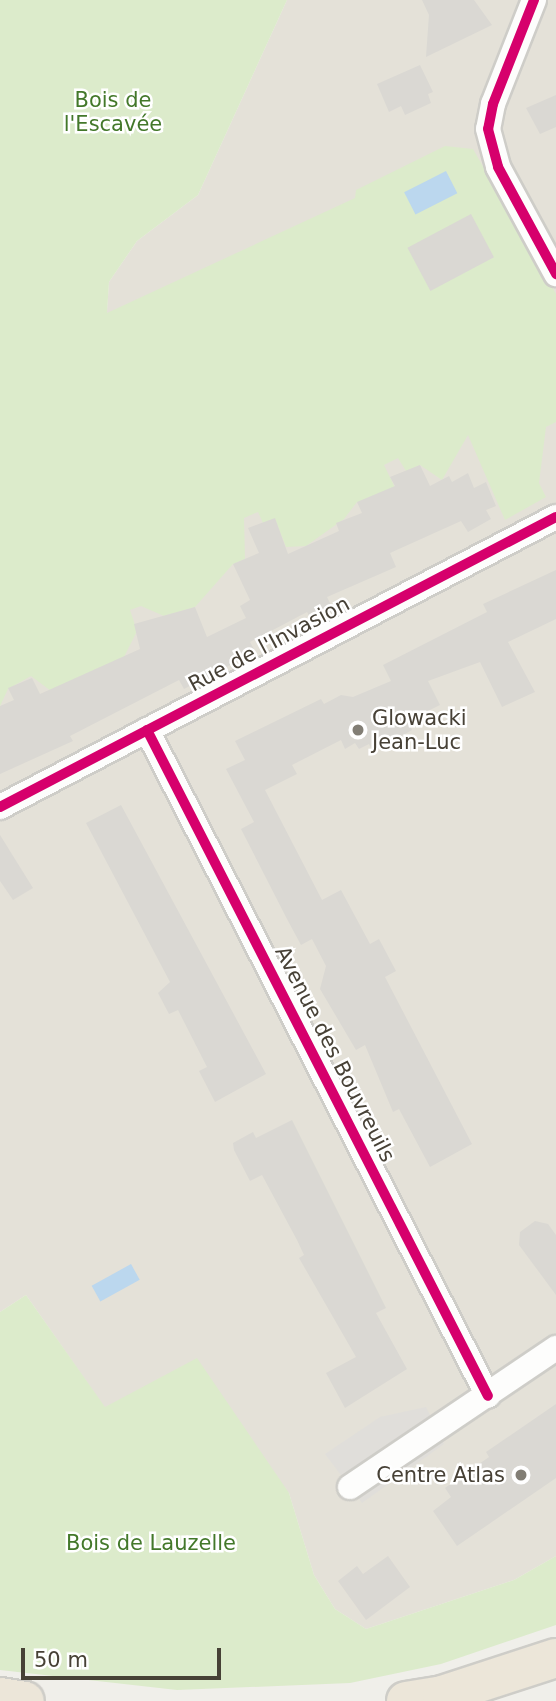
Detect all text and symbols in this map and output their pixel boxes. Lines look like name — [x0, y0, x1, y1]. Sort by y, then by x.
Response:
park label: Bois de l'Escavée — [64, 87, 162, 137]
street label: Rue de l'Invasion — [184, 591, 354, 697]
place label: Glowacki Jean-Luc — [372, 705, 467, 755]
marker: Glowacki Jean-Luc — [350, 722, 366, 738]
street label: Avenue des Bouvreuils — [270, 942, 400, 1166]
place label: Centre Atlas — [376, 1462, 505, 1488]
marker: Centre Atlas — [511, 1465, 531, 1485]
park label: Bois de Lauzelle — [66, 1530, 236, 1556]
scale bar — [24, 1634, 224, 1678]
text: 50 m — [34, 1648, 88, 1672]

